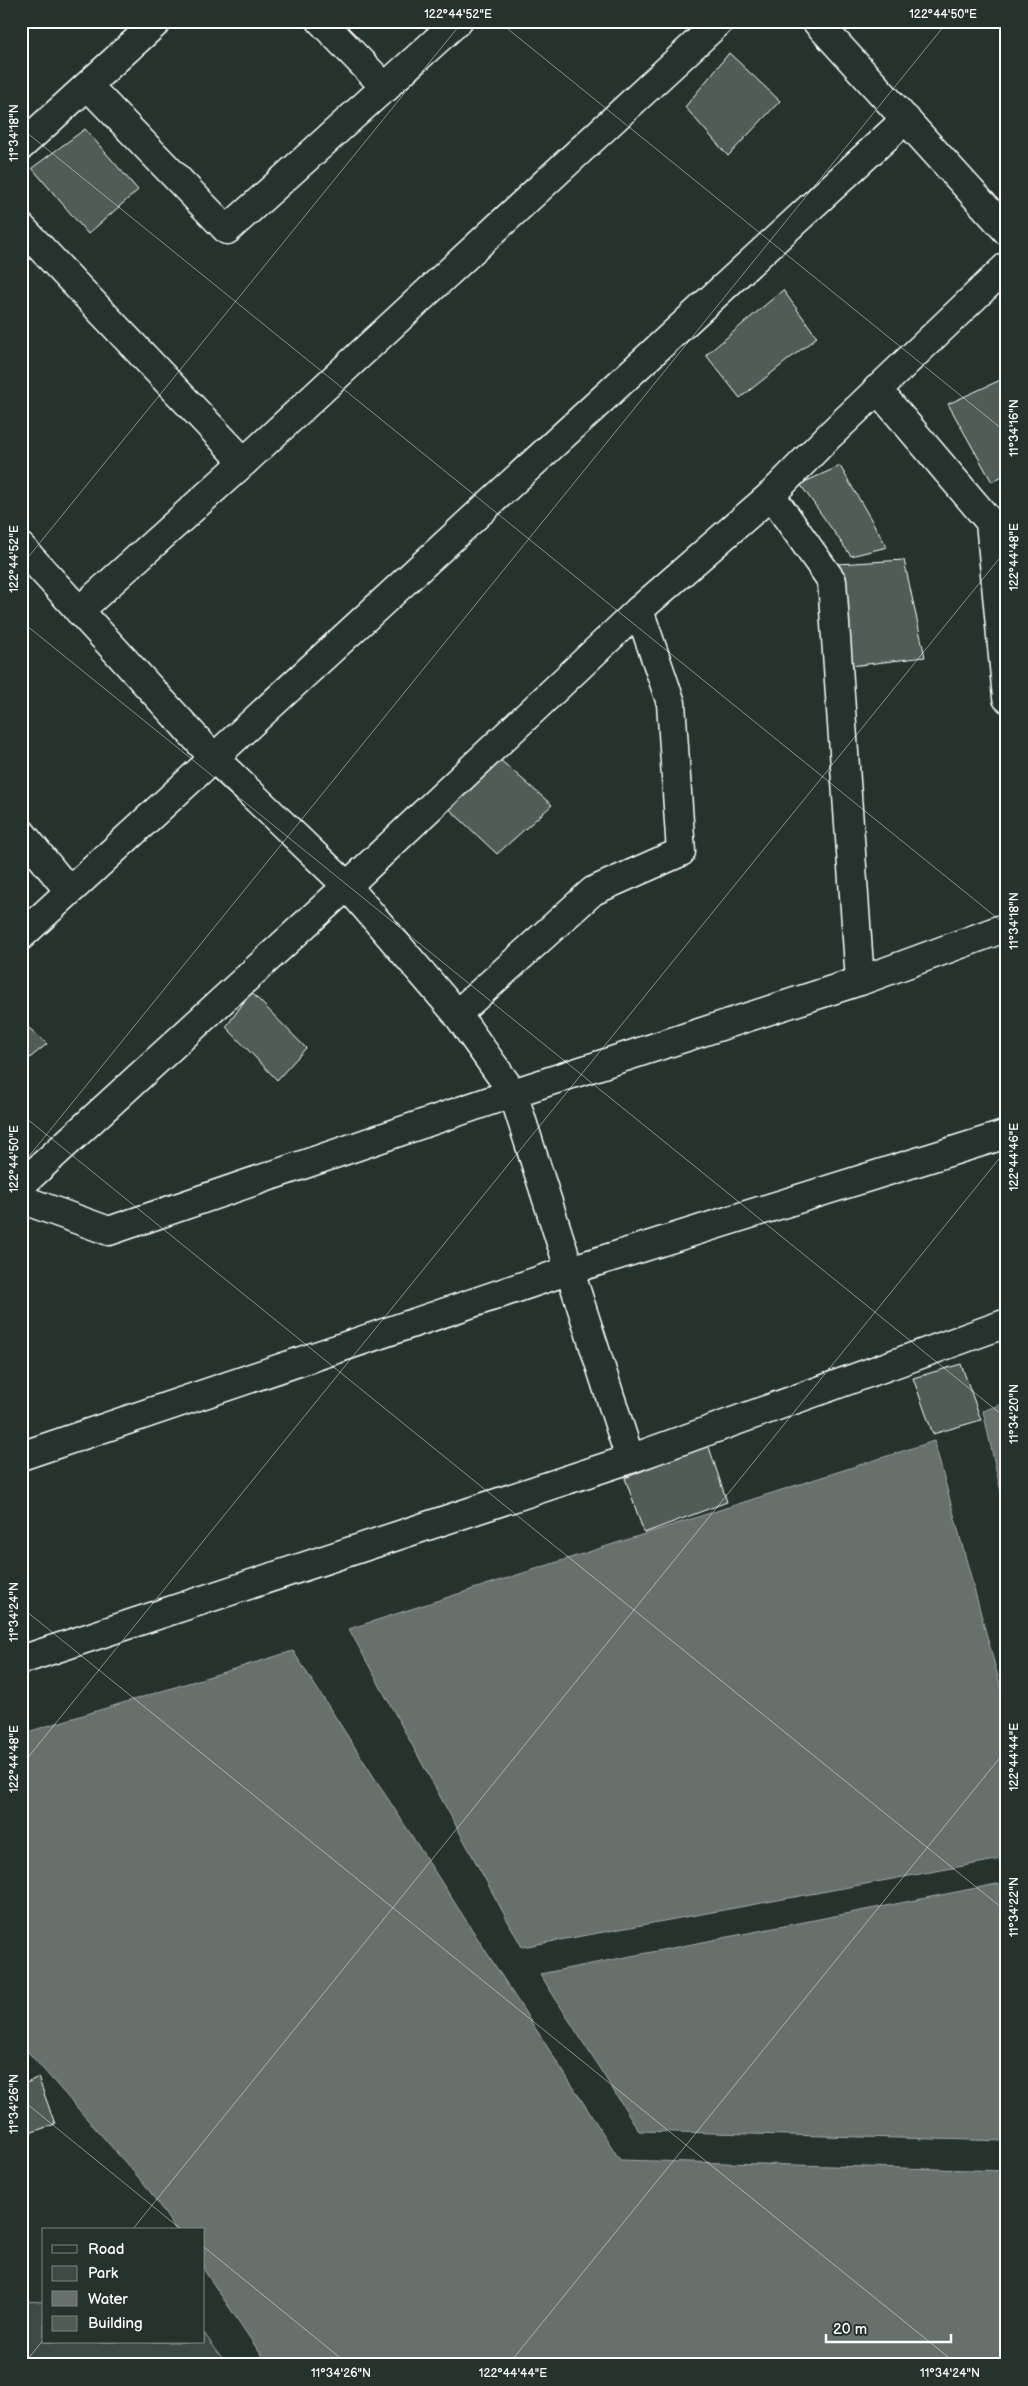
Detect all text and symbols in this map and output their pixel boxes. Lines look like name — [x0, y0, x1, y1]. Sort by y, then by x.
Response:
text: 122°44'52"E — [424, 7, 492, 22]
text: 122°44'50"E — [909, 7, 977, 22]
text: 11°34'18"N — [7, 104, 22, 162]
text: 11°34'16"N — [1007, 399, 1022, 457]
text: 122°44'48"E — [1007, 523, 1022, 591]
text: 122°44'52"E — [7, 525, 22, 593]
text: 11°34'18"N — [1007, 892, 1022, 950]
text: 122°44'46"E — [1007, 1123, 1022, 1191]
text: 122°44'50"E — [7, 1125, 22, 1193]
text: 11°34'20"N — [1007, 1384, 1022, 1444]
text: 11°34'24"N — [7, 1582, 22, 1642]
text: 122°44'44"E — [1007, 1723, 1022, 1791]
text: 122°44'48"E — [7, 1725, 22, 1793]
text: 11°34'22"N — [1007, 1877, 1022, 1937]
text: 11°34'26"N — [7, 2074, 22, 2134]
legend — [42, 2228, 205, 2344]
text: Road — [88, 2240, 124, 2259]
text: Park — [88, 2264, 119, 2283]
text: Water — [88, 2290, 128, 2309]
scale bar — [826, 2311, 950, 2343]
text: Building — [88, 2314, 143, 2333]
text: 20 m — [833, 2320, 867, 2339]
text: 11°34'26"N — [311, 2366, 371, 2381]
text: 122°44'44"E — [479, 2366, 547, 2381]
text: 11°34'24"N — [920, 2366, 980, 2381]

